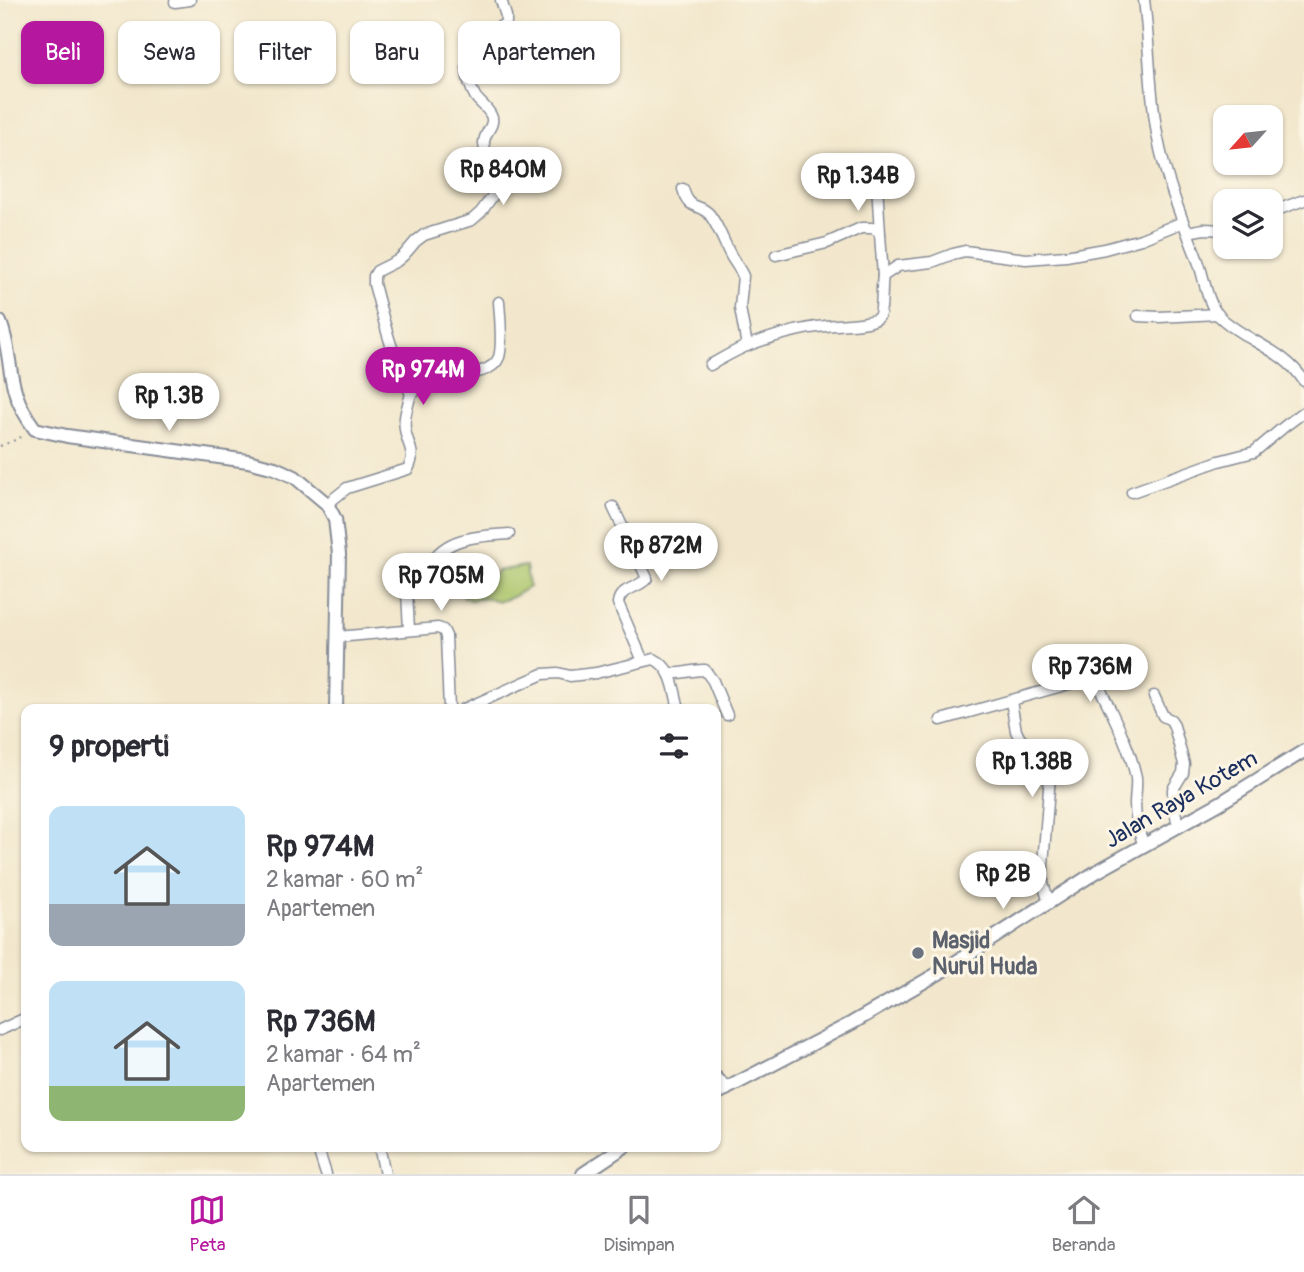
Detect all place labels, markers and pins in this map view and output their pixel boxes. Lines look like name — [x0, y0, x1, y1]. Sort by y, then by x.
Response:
pin: Rp 840M — [438, 148, 568, 207]
pin: Rp 1.34B — [786, 154, 930, 213]
pin: Rp 974M — [358, 348, 488, 407]
pin: Rp 1.3B — [104, 374, 234, 433]
pin: Rp 872M — [596, 524, 726, 583]
pin: Rp 705M — [376, 554, 506, 613]
pin: Rp 736M — [1025, 644, 1155, 704]
pin: Rp 1.38B — [960, 740, 1104, 799]
pin: Rp 2B — [954, 852, 1052, 911]
place label: Masjid Nurul Huda — [932, 926, 1038, 981]
marker: Masjid Nurul Huda — [910, 945, 926, 961]

